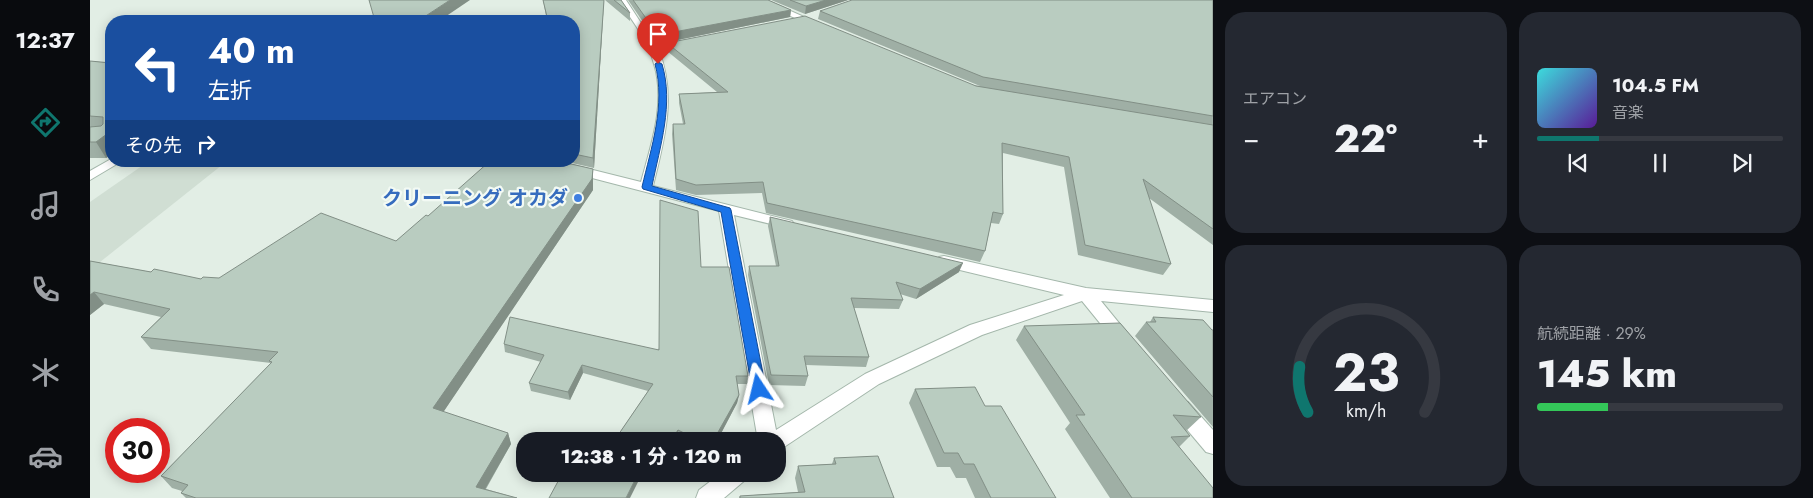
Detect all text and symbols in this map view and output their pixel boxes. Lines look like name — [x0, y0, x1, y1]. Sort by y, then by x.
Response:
pin — [637, 13, 679, 64]
icon: arrive — [644, 20, 672, 48]
text: 12:37 — [15, 24, 75, 56]
text: 40 m — [208, 26, 295, 76]
icon: left — [125, 35, 190, 100]
text: 104.5 FM — [1612, 72, 1699, 99]
text: 左折 — [208, 74, 252, 106]
text: エアコン — [1243, 87, 1307, 110]
text: 音楽 — [1612, 101, 1644, 124]
icon: directions — [28, 105, 63, 140]
text: 22° — [1334, 111, 1397, 166]
text: − — [1243, 118, 1260, 159]
text: + — [1472, 118, 1489, 159]
icon: right — [192, 130, 220, 158]
text: その先 — [125, 132, 182, 159]
icon: previous — [1564, 149, 1592, 177]
icon: pause — [1646, 149, 1674, 177]
icon: next — [1728, 149, 1756, 177]
place label: クリーニング オカダ — [382, 184, 568, 213]
icon: music — [28, 188, 63, 223]
marker: クリーニング オカダ — [572, 192, 584, 204]
icon: phone — [28, 272, 63, 307]
text: 航続距離 · 29% — [1537, 322, 1646, 345]
text: 23 — [1333, 335, 1399, 411]
text: 145 km — [1537, 346, 1677, 401]
icon: climate — [28, 355, 63, 390]
position arrow — [732, 362, 784, 414]
text: km/h — [1346, 398, 1386, 424]
speed limit sign: 30 — [105, 418, 170, 483]
icon: car — [28, 439, 63, 474]
text: 12:38 · 1 分 · 120 m — [560, 443, 742, 470]

